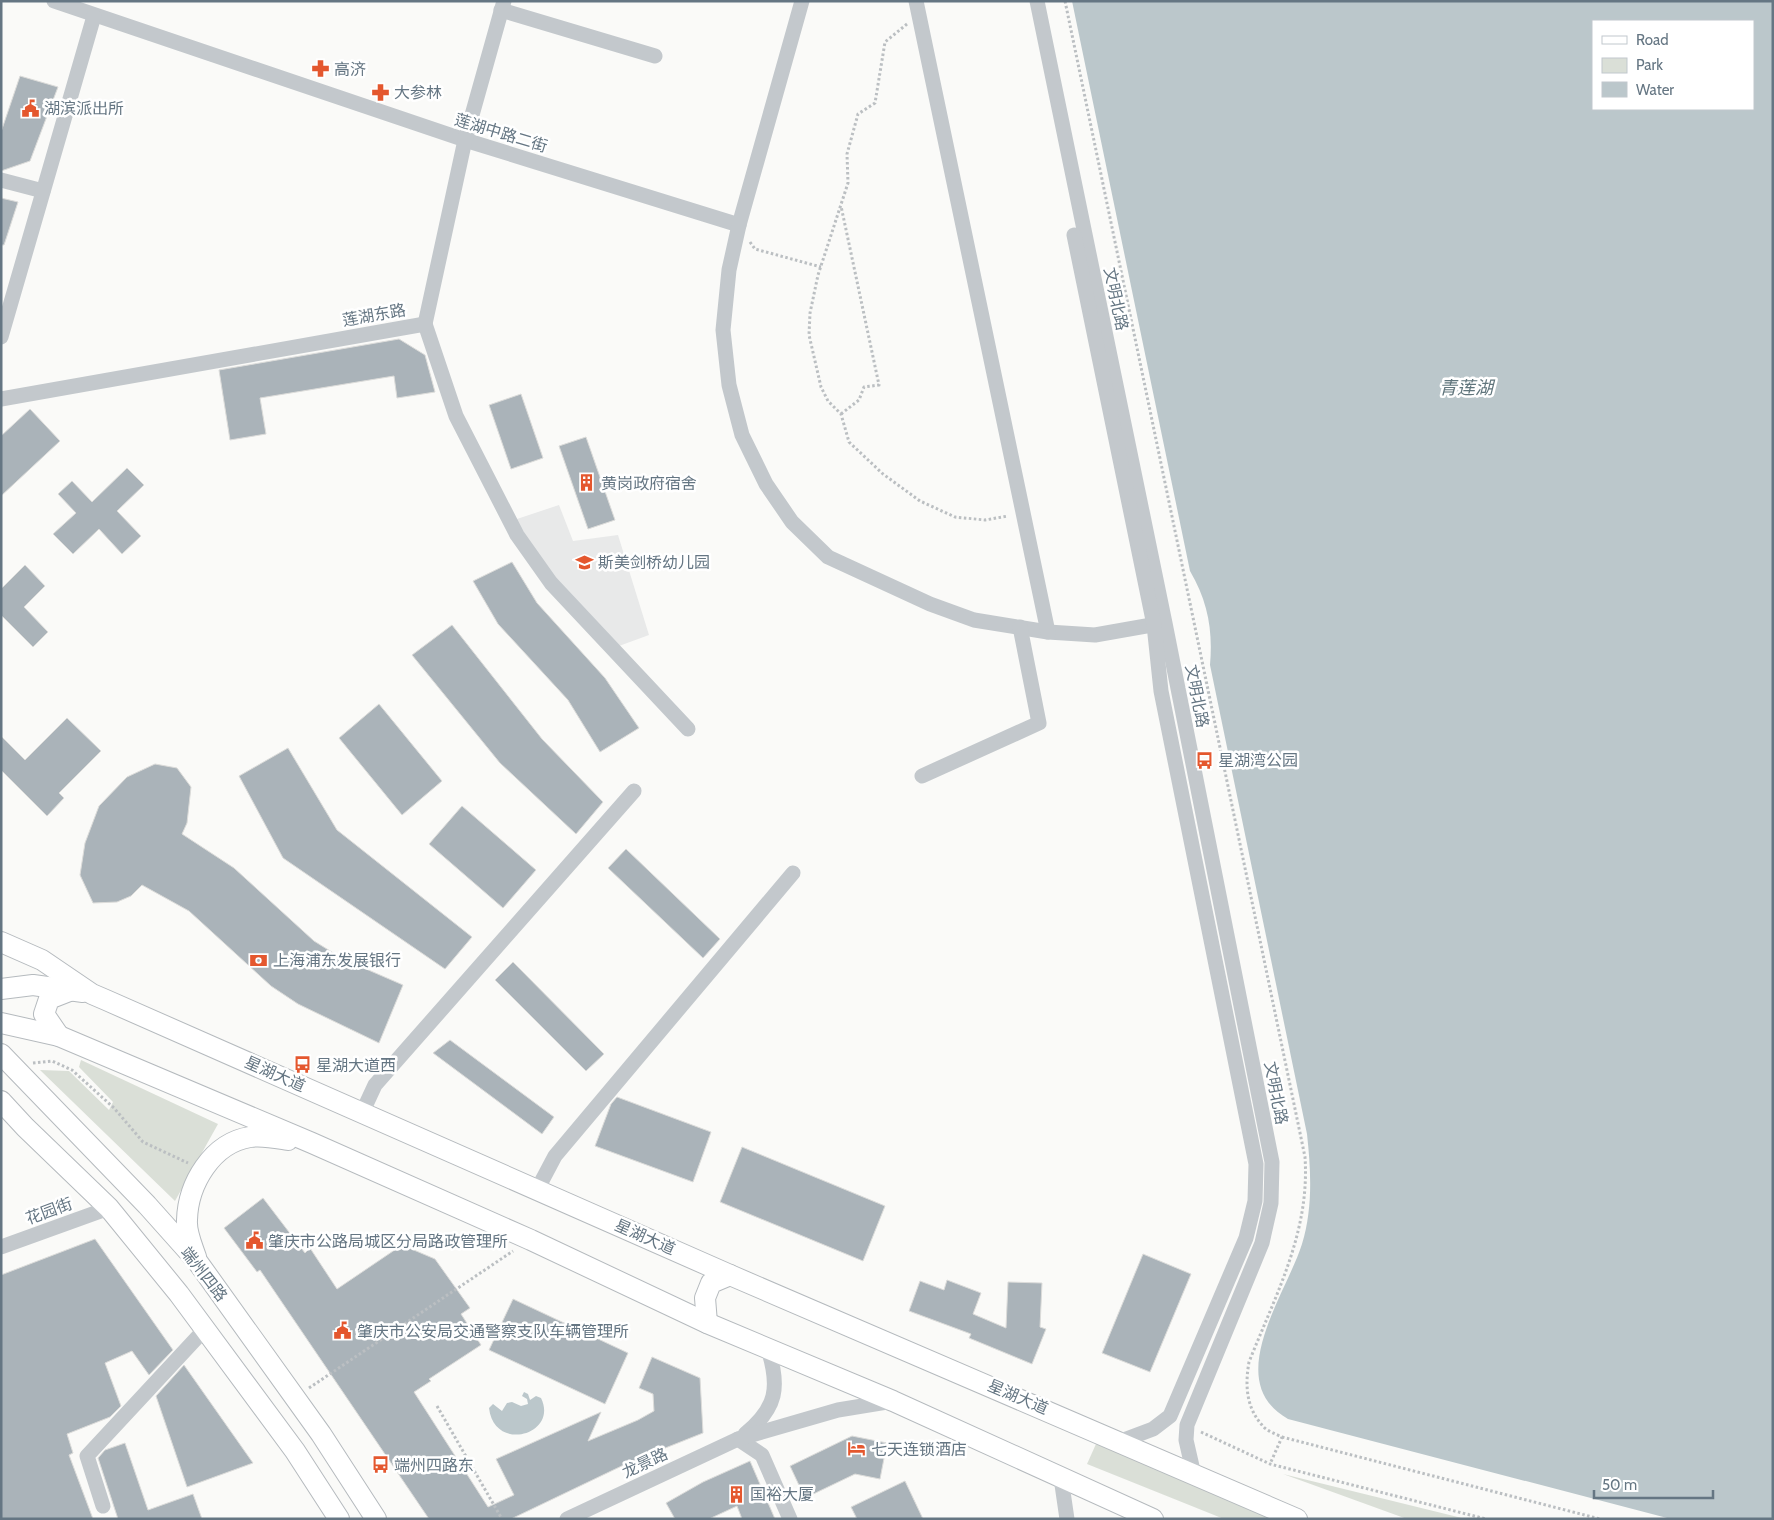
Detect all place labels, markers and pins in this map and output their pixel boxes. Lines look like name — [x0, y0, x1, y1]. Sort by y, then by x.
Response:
pharmacy icon: 高济 — [310, 59, 330, 79]
place label: 高济 — [334, 60, 366, 79]
pharmacy icon: 大参林 — [370, 82, 390, 102]
place label: 大参林 — [394, 83, 442, 102]
public building icon: 湖滨派出所 — [20, 98, 40, 118]
place label: 湖滨派出所 — [44, 99, 124, 118]
building icon: 黄岗政府宿舍 — [577, 473, 597, 493]
place label: 黄岗政府宿舍 — [601, 474, 697, 493]
school or university icon: 斯美剑桥幼儿园 — [574, 552, 594, 572]
place label: 斯美剑桥幼儿园 — [598, 553, 710, 572]
bus stop icon: 星湖湾公园 — [1194, 750, 1214, 770]
place label: 星湖湾公园 — [1218, 751, 1298, 770]
bank icon: 上海浦东发展银行 — [249, 950, 269, 970]
place label: 上海浦东发展银行 — [273, 951, 401, 970]
bus stop icon: 星湖大道西 — [292, 1055, 312, 1075]
place label: 星湖大道西 — [316, 1056, 396, 1075]
public building icon: 肇庆市公路局城区分局路政管理所 — [244, 1231, 264, 1251]
place label: 肇庆市公路局城区分局路政管理所 — [268, 1232, 508, 1251]
public building icon: 肇庆市公安局交通警察支队车辆管理所 — [333, 1321, 353, 1341]
place label: 肇庆市公安局交通警察支队车辆管理所 — [357, 1322, 629, 1341]
hotel icon: 七天连锁酒店 — [847, 1439, 867, 1459]
place label: 七天连锁酒店 — [871, 1440, 967, 1459]
bus stop icon: 端州四路东 — [370, 1455, 390, 1475]
place label: 端州四路东 — [394, 1456, 474, 1475]
building icon: 国裕大厦 — [726, 1484, 746, 1504]
place label: 国裕大厦 — [750, 1485, 814, 1504]

